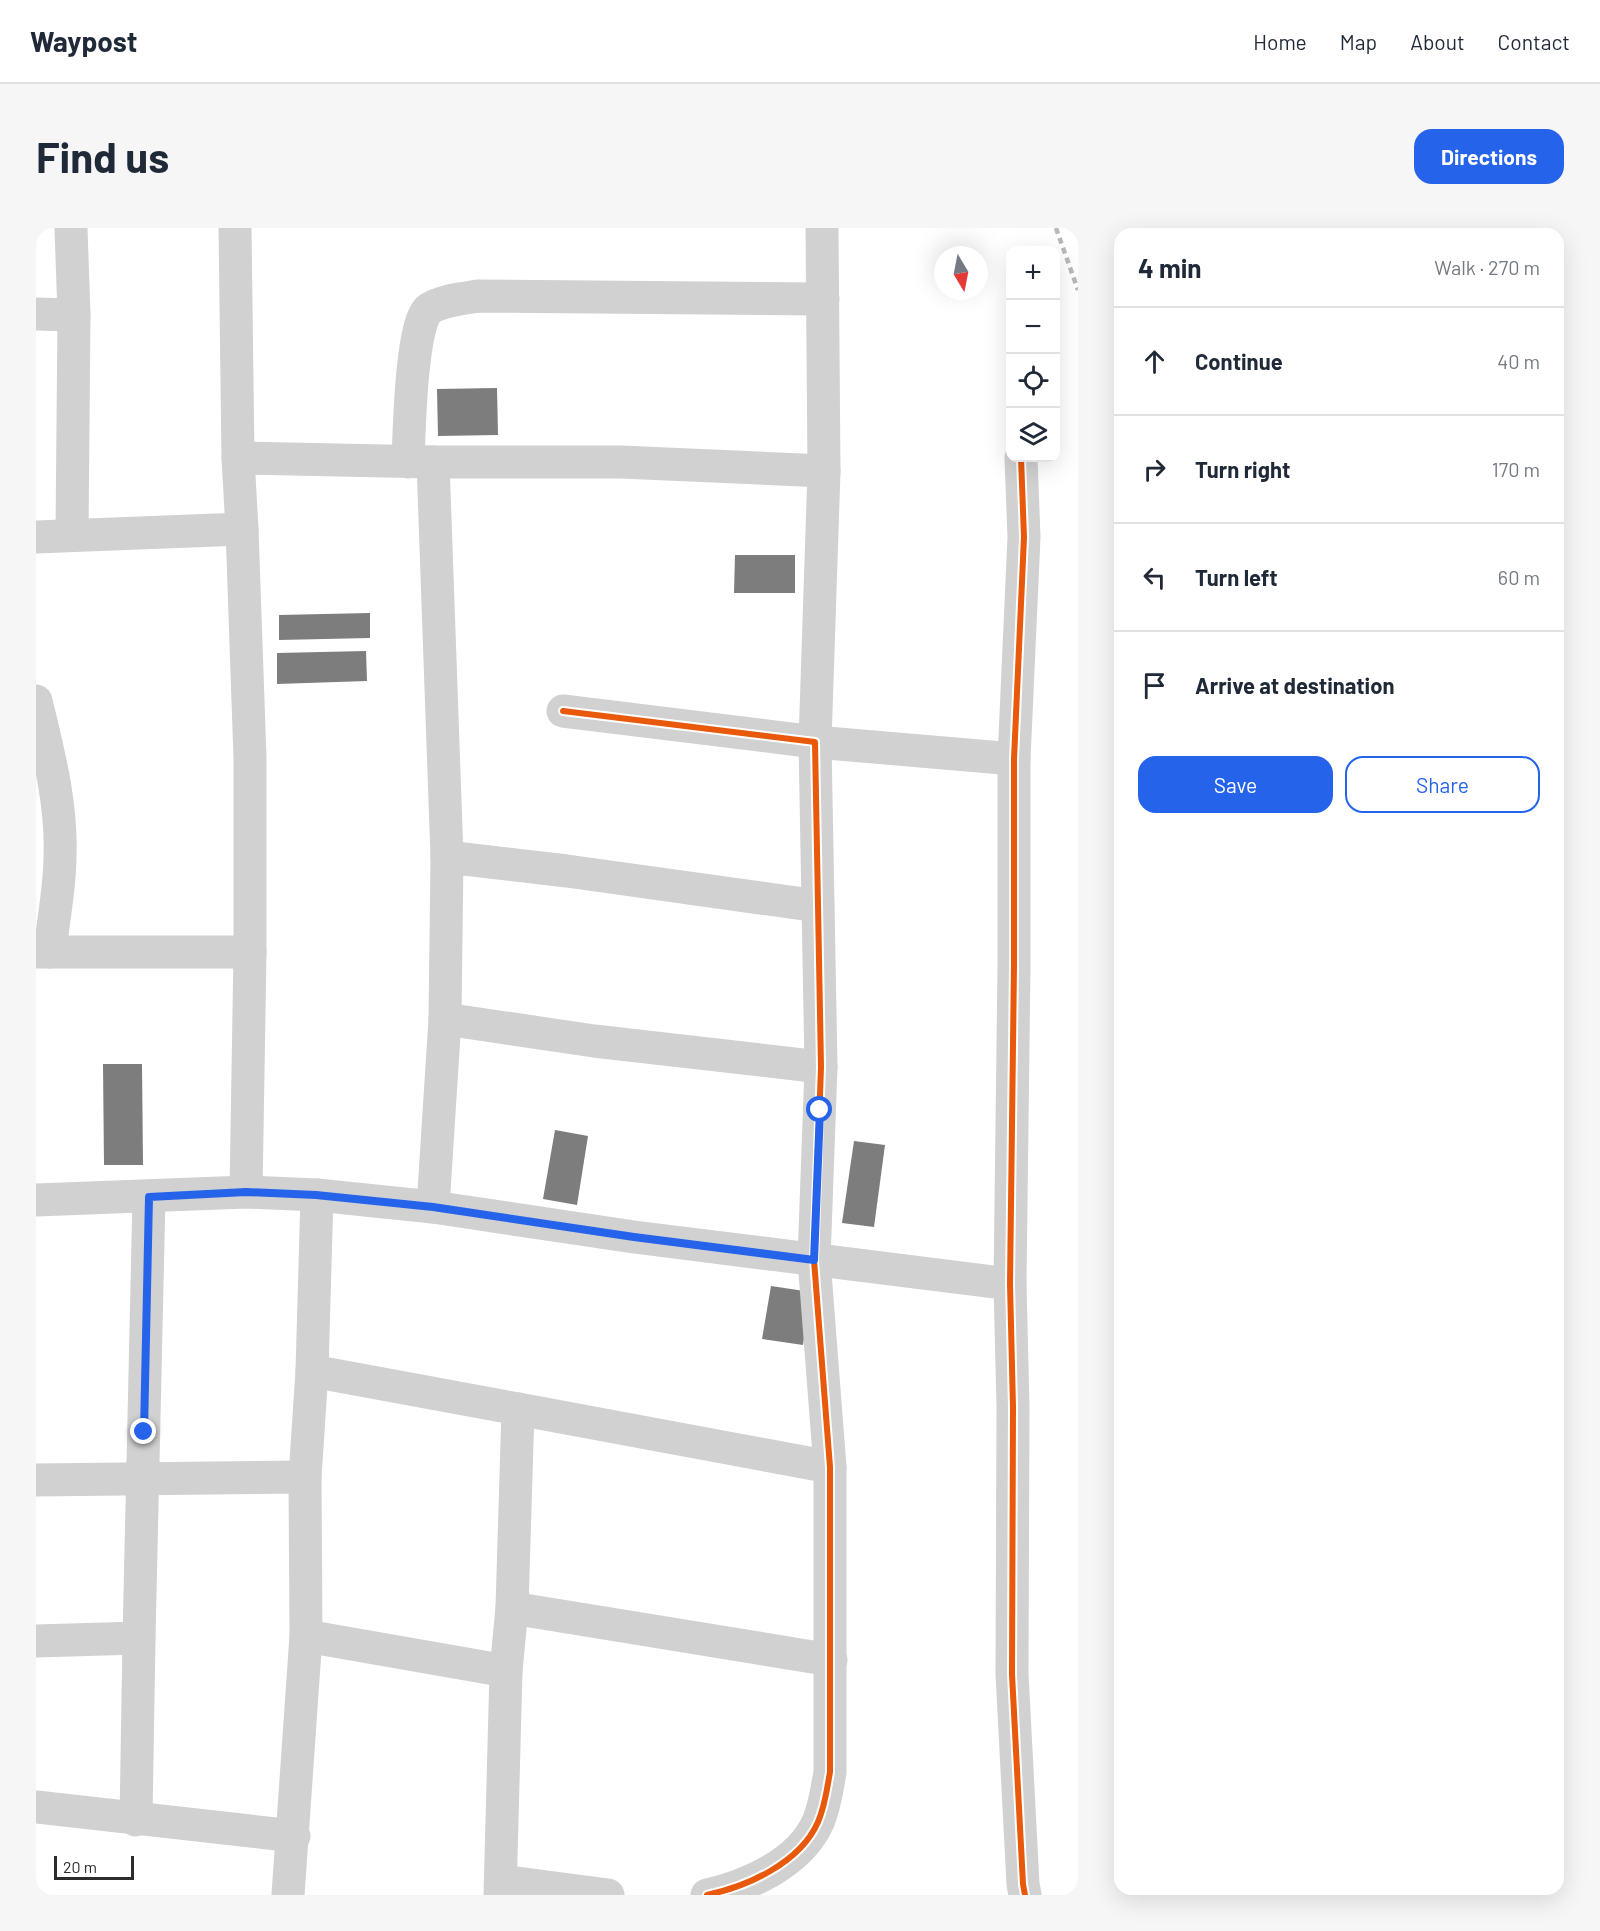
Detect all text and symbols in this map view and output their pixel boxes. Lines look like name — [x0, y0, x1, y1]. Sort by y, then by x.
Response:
text: Waypost — [30, 24, 137, 58]
text: Home — [1253, 29, 1307, 54]
text: Map — [1340, 29, 1377, 54]
text: About — [1410, 29, 1465, 54]
text: Contact — [1498, 29, 1570, 54]
button: Directions — [1414, 129, 1564, 184]
text: Find us — [36, 131, 169, 181]
north arrow — [934, 246, 988, 300]
map controls — [1006, 246, 1060, 462]
button: + — [1006, 246, 1060, 300]
text: 4 min — [1138, 252, 1202, 283]
text: Walk · 270 m — [1434, 255, 1540, 279]
button: − — [1006, 300, 1060, 354]
icon: ahead — [1138, 345, 1171, 378]
text: Continue — [1195, 348, 1283, 374]
text: 40 m — [1497, 349, 1540, 373]
button: locate — [1006, 354, 1060, 408]
button: layers — [1006, 408, 1060, 462]
icon: right — [1138, 453, 1171, 486]
text: Turn right — [1195, 456, 1290, 482]
text: 170 m — [1492, 457, 1540, 481]
icon: left — [1138, 561, 1171, 594]
text: Turn left — [1195, 564, 1278, 590]
text: 60 m — [1498, 565, 1540, 589]
icon: arrive — [1138, 669, 1171, 702]
text: Arrive at destination — [1195, 672, 1394, 698]
button: Save — [1138, 756, 1333, 813]
button: Share — [1345, 756, 1540, 813]
route start — [806, 1096, 832, 1122]
route end — [130, 1418, 156, 1444]
scale bar — [54, 1853, 134, 1880]
text: 20 m — [63, 1857, 97, 1876]

